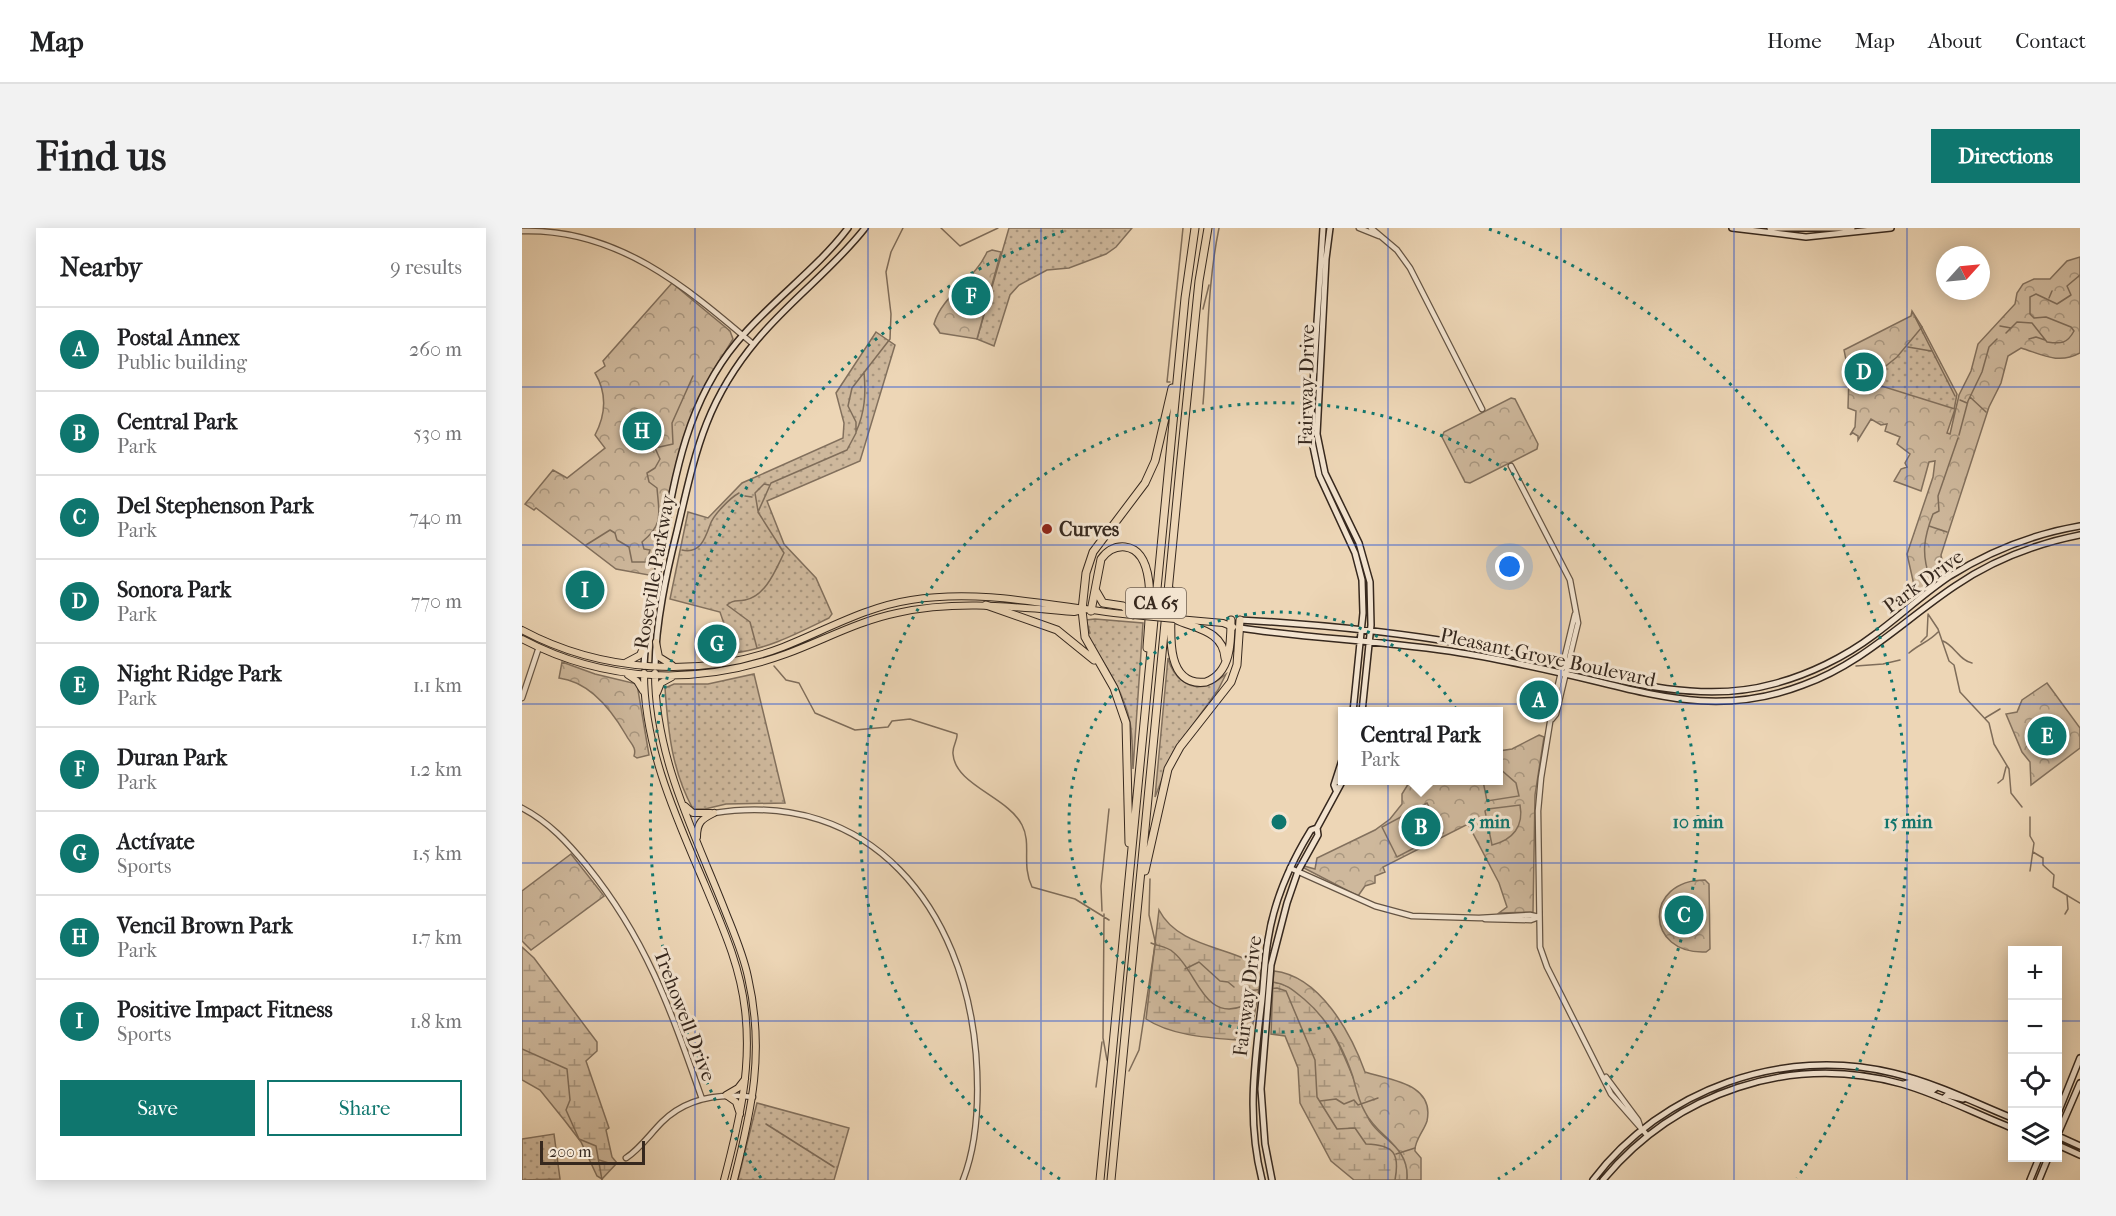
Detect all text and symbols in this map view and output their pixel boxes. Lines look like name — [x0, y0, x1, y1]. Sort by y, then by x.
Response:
text: Map — [30, 25, 84, 58]
text: Home — [1767, 29, 1822, 53]
text: Map — [1855, 29, 1895, 53]
text: About — [1928, 29, 1982, 53]
text: Contact — [2015, 29, 2086, 53]
button: Directions — [1931, 129, 2080, 183]
text: Find us — [36, 132, 166, 181]
north arrow — [1936, 246, 1990, 300]
text: Nearby — [60, 252, 142, 283]
text: 9 results — [390, 256, 462, 279]
pin: F — [952, 274, 990, 318]
street label: Fairway Drive — [1294, 324, 1319, 446]
text: Postal Annex — [117, 325, 240, 351]
text: A — [73, 338, 86, 361]
text: 260 m — [409, 338, 462, 361]
pin: D — [1844, 350, 1884, 394]
text: Public building — [117, 351, 247, 374]
pin: H — [622, 408, 662, 454]
text: Central Park — [117, 409, 237, 435]
text: B — [73, 422, 86, 445]
text: 530 m — [413, 422, 462, 445]
text: Park — [117, 435, 157, 458]
street label: Roseville Parkway — [630, 492, 680, 651]
text: Del Stephenson Park — [117, 493, 313, 519]
text: C — [73, 506, 86, 529]
text: 740 m — [409, 506, 462, 529]
place label: Curves — [1059, 518, 1120, 541]
text: Park — [117, 519, 157, 542]
marker: Curves — [1040, 522, 1054, 536]
street label: Park Drive — [1879, 545, 1968, 618]
your location — [1495, 552, 1524, 581]
pin: I — [566, 568, 604, 613]
text: Sonora Park — [117, 577, 231, 603]
road number: CA 65 — [1126, 588, 1186, 618]
text: D — [72, 590, 87, 613]
text: 770 m — [411, 590, 462, 613]
text: Park — [117, 603, 157, 626]
pin: G — [698, 622, 736, 666]
street label: Pleasant Grove Boulevard — [1438, 623, 1659, 692]
text: Night Ridge Park — [117, 661, 282, 687]
text: E — [73, 674, 86, 697]
text: 1.1 km — [413, 674, 462, 697]
pin: A — [1520, 678, 1558, 722]
text: Park — [117, 687, 157, 710]
popup — [1338, 707, 1503, 785]
pin: E — [2028, 714, 2066, 758]
text: Central Park — [1360, 722, 1481, 748]
text: Duran Park — [117, 745, 227, 771]
text: Park — [1360, 748, 1400, 771]
text: F — [74, 758, 85, 781]
text: 1.2 km — [410, 758, 462, 781]
text: Park — [117, 771, 157, 794]
pin: B — [1402, 804, 1440, 850]
centre of rings — [1269, 812, 1289, 832]
text: 5 min — [1468, 812, 1511, 833]
text: 10 min — [1673, 812, 1724, 833]
text: 15 min — [1884, 812, 1933, 833]
text: Actívate — [117, 829, 195, 855]
text: G — [72, 842, 87, 865]
text: 1.5 km — [412, 842, 462, 865]
text: Sports — [117, 855, 171, 878]
pin: C — [1664, 892, 1704, 938]
text: Vencil Brown Park — [117, 913, 292, 939]
text: H — [72, 926, 87, 949]
text: 1.7 km — [411, 926, 462, 949]
street label: Fairway Drive — [1229, 934, 1266, 1058]
text: Park — [117, 939, 157, 962]
street label: Trehowell Drive — [649, 946, 720, 1085]
map controls — [2008, 946, 2062, 1162]
button: + — [2008, 946, 2062, 1000]
text: Positive Impact Fitness — [117, 997, 333, 1023]
button: − — [2008, 1000, 2062, 1054]
text: I — [76, 1010, 83, 1033]
text: 1.8 km — [410, 1010, 462, 1033]
text: Sports — [117, 1023, 171, 1046]
button: locate — [2008, 1054, 2062, 1108]
button: Save — [60, 1080, 255, 1136]
button: Share — [267, 1080, 462, 1136]
button: layers — [2008, 1108, 2062, 1162]
scale bar — [540, 1138, 645, 1166]
text: 200 m — [549, 1142, 592, 1161]

